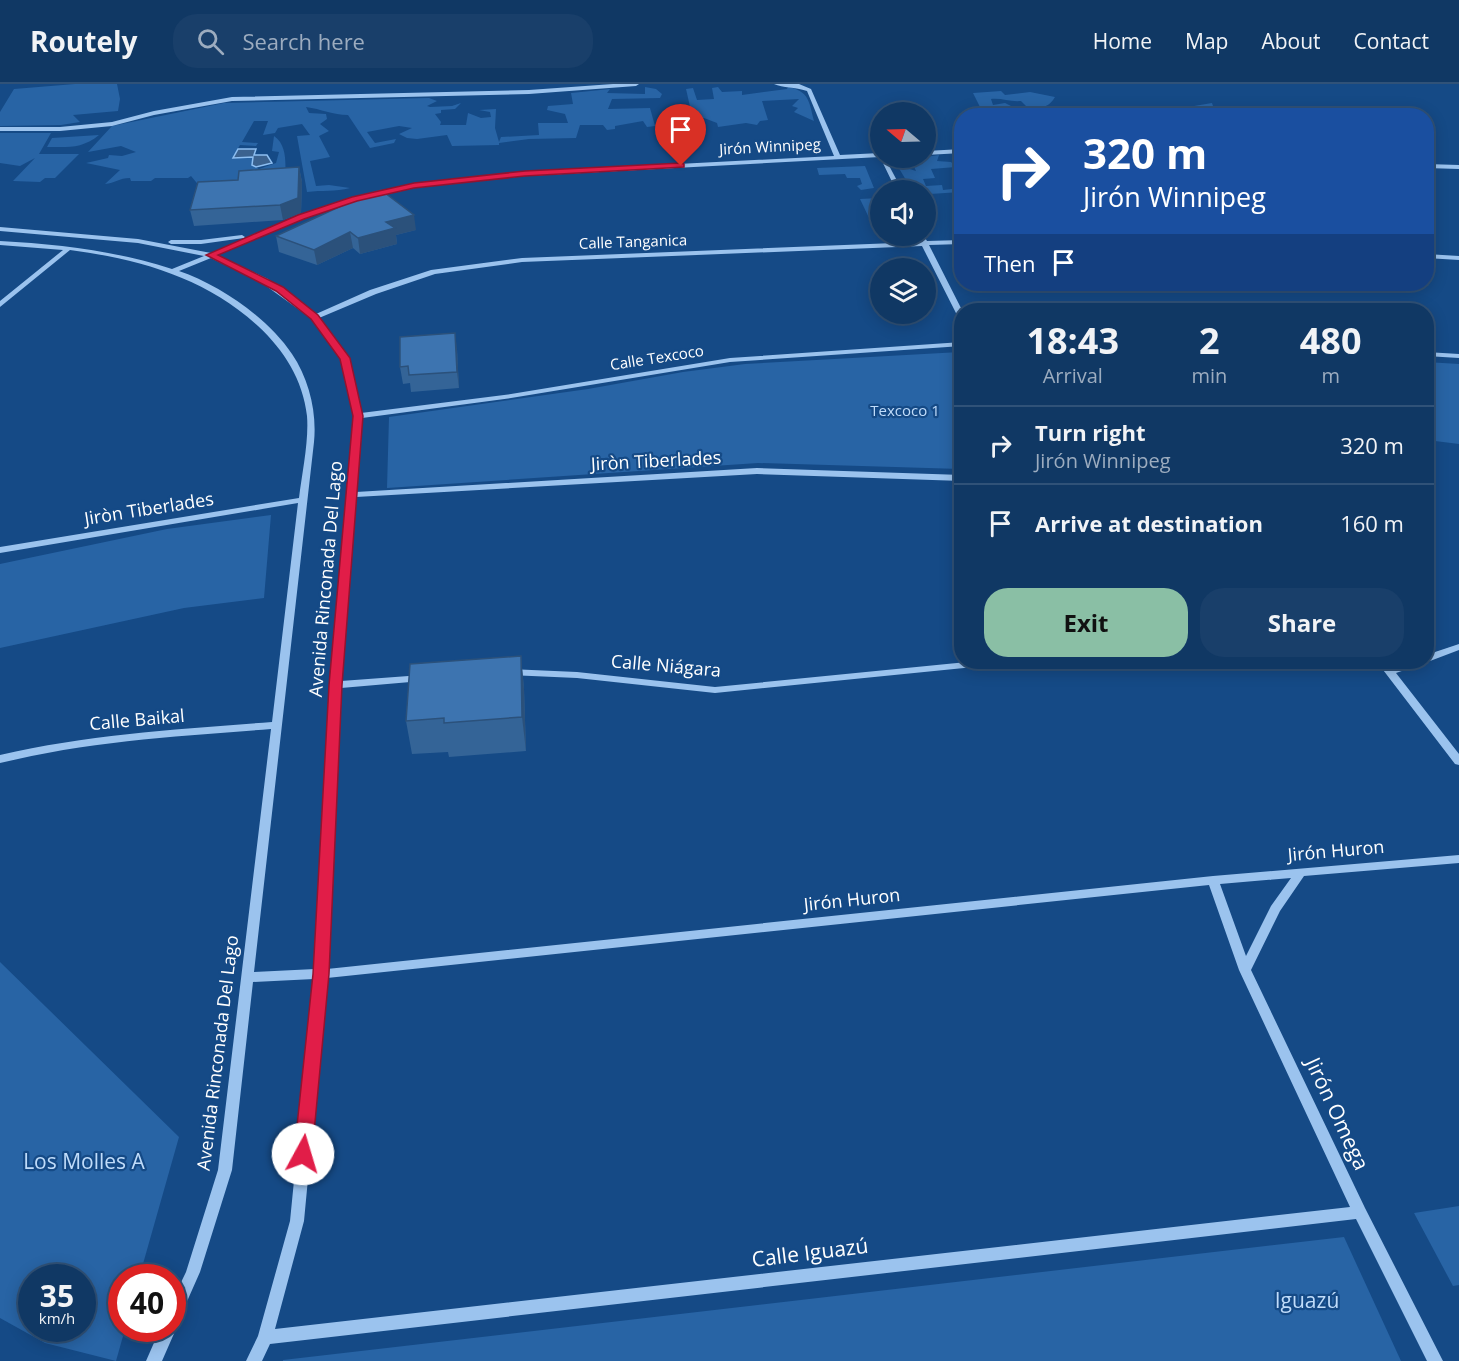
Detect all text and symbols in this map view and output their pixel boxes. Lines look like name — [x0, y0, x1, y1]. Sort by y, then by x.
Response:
search box — [173, 14, 593, 68]
text: Routely — [30, 22, 137, 60]
icon: search — [194, 25, 227, 58]
text: Search here — [242, 26, 365, 56]
text: Home — [1093, 27, 1152, 55]
text: Map — [1185, 27, 1228, 55]
text: About — [1261, 27, 1321, 55]
text: Contact — [1354, 27, 1429, 55]
north arrow — [870, 102, 936, 168]
map controls — [870, 102, 936, 324]
pin — [655, 104, 706, 166]
icon: arrive — [664, 113, 697, 146]
text: 320 m — [1083, 124, 1207, 181]
icon: right — [984, 132, 1062, 210]
street label: Jirón Winnipeg — [717, 133, 821, 159]
text: Jirón Winnipeg — [1083, 178, 1266, 215]
button: sound — [870, 180, 936, 246]
street label: Calle Tanganica — [578, 229, 688, 253]
icon: arrive — [1047, 246, 1080, 279]
text: Then — [984, 248, 1035, 278]
button: layers — [870, 258, 936, 324]
text: 18:43 — [1026, 316, 1119, 365]
text: 2 — [1199, 316, 1220, 365]
text: 480 — [1300, 316, 1362, 365]
street label: Calle Texcoco — [609, 340, 705, 374]
text: Arrival — [1043, 362, 1103, 389]
text: min — [1191, 362, 1227, 389]
text: m — [1321, 362, 1340, 389]
park label: Texcoco 1 — [870, 400, 940, 420]
text: Turn right — [1035, 417, 1146, 447]
icon: right — [984, 429, 1017, 462]
text: 320 m — [1340, 430, 1404, 460]
street label: Jiròn Tiberlades — [588, 445, 722, 476]
text: Jirón Winnipeg — [1035, 447, 1171, 474]
street label: Avenida Rinconada Del Lago — [303, 460, 347, 698]
street label: Jiròn Tiberlades — [81, 486, 215, 530]
icon: arrive — [984, 507, 1017, 540]
text: Arrive at destination — [1035, 508, 1263, 538]
text: 160 m — [1340, 508, 1404, 538]
button: Exit — [984, 588, 1188, 657]
button: Share — [1200, 588, 1404, 657]
street label: Calle Niágara — [610, 648, 722, 682]
street label: Calle Baikal — [88, 703, 185, 735]
street label: Jirón Huron — [1285, 834, 1385, 866]
street label: Jirón Huron — [801, 882, 901, 916]
street label: Avenida Rinconada Del Lago — [191, 934, 243, 1172]
street label: Jirón Omega — [1299, 1051, 1376, 1174]
position arrow — [271, 1122, 335, 1186]
park label: Los Molles A — [23, 1147, 146, 1175]
street label: Calle Iguazú — [750, 1231, 870, 1273]
speed limit sign: 40 — [108, 1264, 186, 1342]
text: 35 — [40, 1275, 74, 1316]
park label: Iguazú — [1275, 1286, 1339, 1314]
text: km/h — [39, 1308, 75, 1328]

